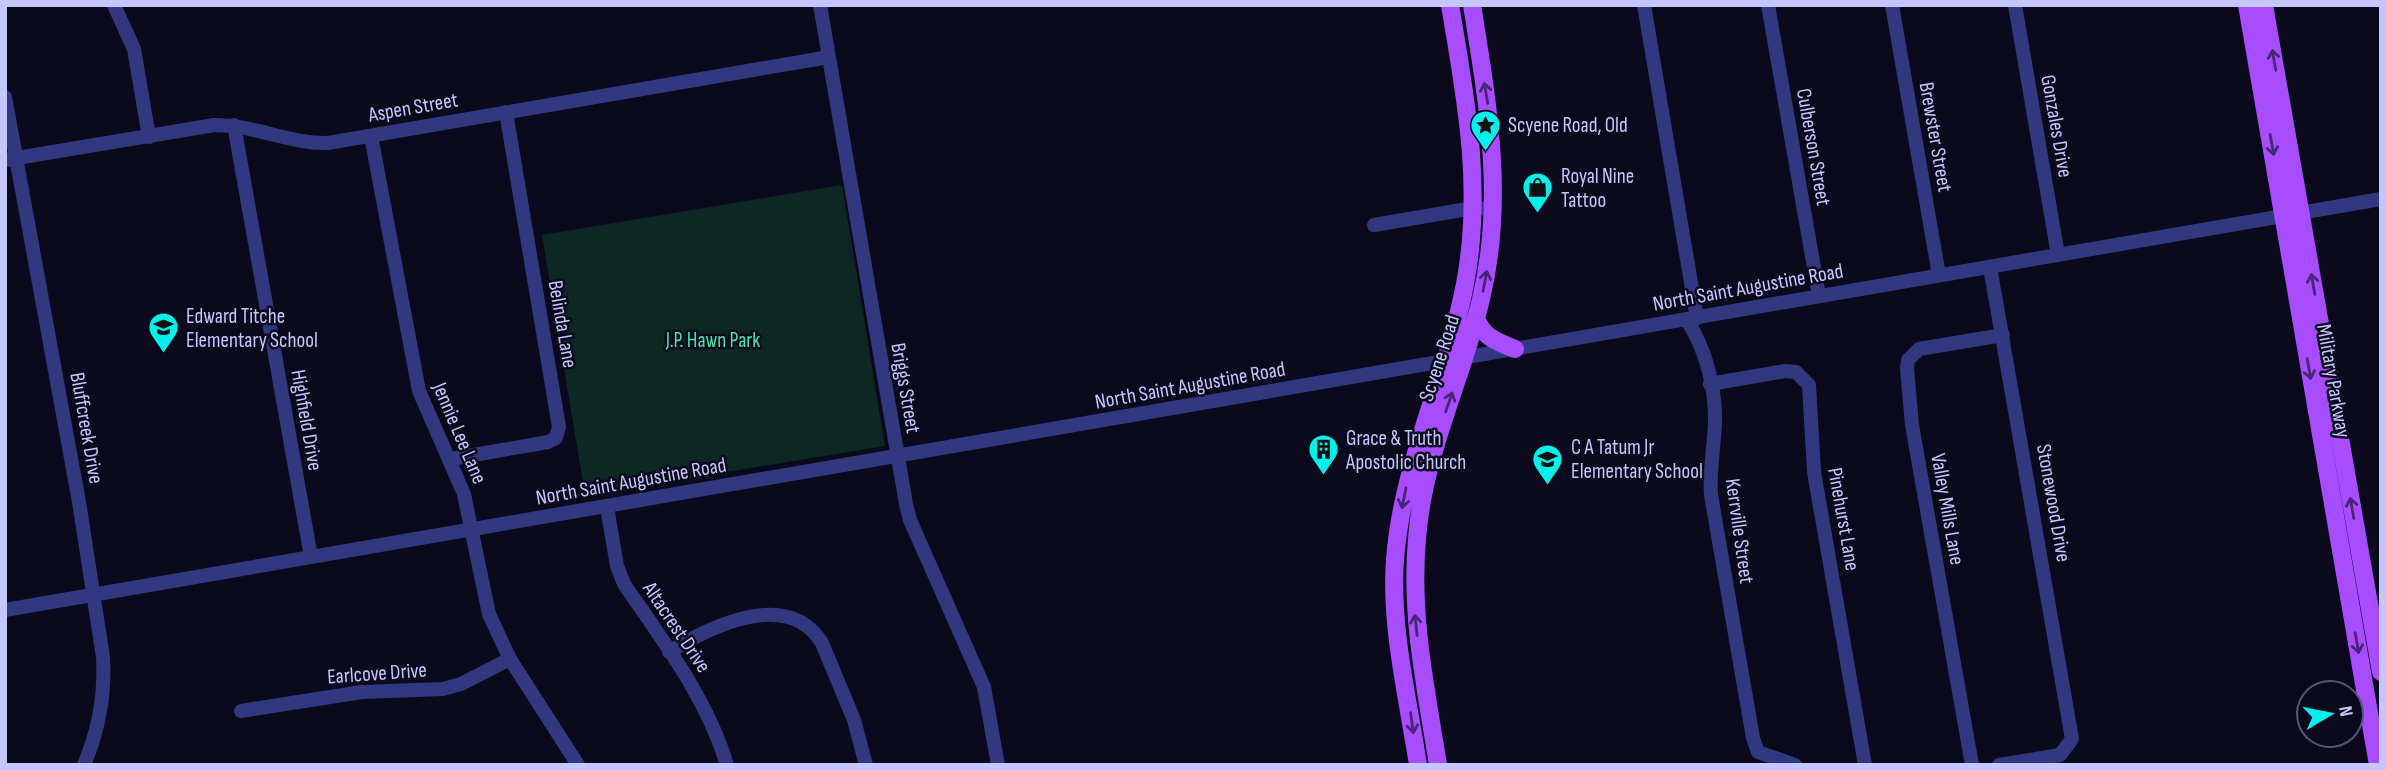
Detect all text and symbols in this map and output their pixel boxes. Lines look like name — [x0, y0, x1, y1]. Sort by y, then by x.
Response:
one-way arrow — [2267, 49, 2280, 72]
street label: Gonzales Drive — [2035, 73, 2078, 179]
street label: Brewster Street — [1914, 80, 1957, 194]
one-way arrow — [1479, 82, 1493, 105]
street label: Aspen Street — [365, 87, 460, 128]
street label: Culberson Street — [1791, 87, 1836, 208]
place icon: Scyene Road, Old — [1468, 108, 1502, 152]
place label: Scyene Road, Old — [1508, 113, 1628, 138]
one-way arrow — [2266, 133, 2279, 156]
place label: Royal Nine Tattoo — [1561, 164, 1634, 213]
shop icon: Royal Nine Tattoo — [1521, 171, 1555, 215]
street label: North Saint Augustine Road — [1651, 258, 1845, 317]
one-way arrow — [1479, 270, 1493, 293]
one-way arrow — [2306, 273, 2319, 296]
street label: Belinda Lane — [543, 278, 583, 370]
place label: Edward Titche Elementary School — [186, 304, 318, 353]
school or university icon: Edward Titche Elementary School — [146, 311, 180, 355]
street label: Scyene Road — [1414, 312, 1465, 405]
street label: Military Parkway — [2311, 322, 2356, 440]
park label: J.P. Hawn Park — [665, 328, 760, 353]
street label: Briggs Street — [885, 341, 926, 435]
street label: North Saint Augustine Road — [1093, 356, 1287, 415]
one-way arrow — [2303, 357, 2316, 380]
street label: Highfield Drive — [285, 368, 328, 473]
street label: Bluffcreek Drive — [64, 371, 109, 486]
street label: Jennie Lee Lane — [427, 378, 492, 488]
one-way arrow — [1444, 391, 1456, 413]
place label: Grace & Truth Apostolic Church — [1345, 426, 1466, 475]
building icon: Grace & Truth Apostolic Church — [1306, 433, 1340, 477]
place label: C A Tatum Jr Elementary School — [1571, 435, 1703, 484]
school or university icon: C A Tatum Jr Elementary School — [1531, 442, 1565, 486]
street label: Stonewood Drive — [2031, 442, 2076, 564]
street label: Valley Mills Lane — [1925, 451, 1970, 567]
street label: North Saint Augustine Road — [534, 452, 728, 511]
street label: Pinehurst Lane — [1822, 466, 1865, 573]
street label: Kerrville Street — [1720, 477, 1759, 585]
one-way arrow — [1396, 486, 1410, 509]
one-way arrow — [2345, 497, 2358, 520]
street label: Altacrest Drive — [637, 576, 716, 677]
one-way arrow — [1410, 614, 1423, 637]
one-way arrow — [2351, 631, 2364, 654]
street label: Earlcove Drive — [326, 658, 428, 689]
north arrow — [2295, 679, 2365, 749]
text: N — [2333, 704, 2357, 718]
one-way arrow — [1406, 712, 1419, 734]

